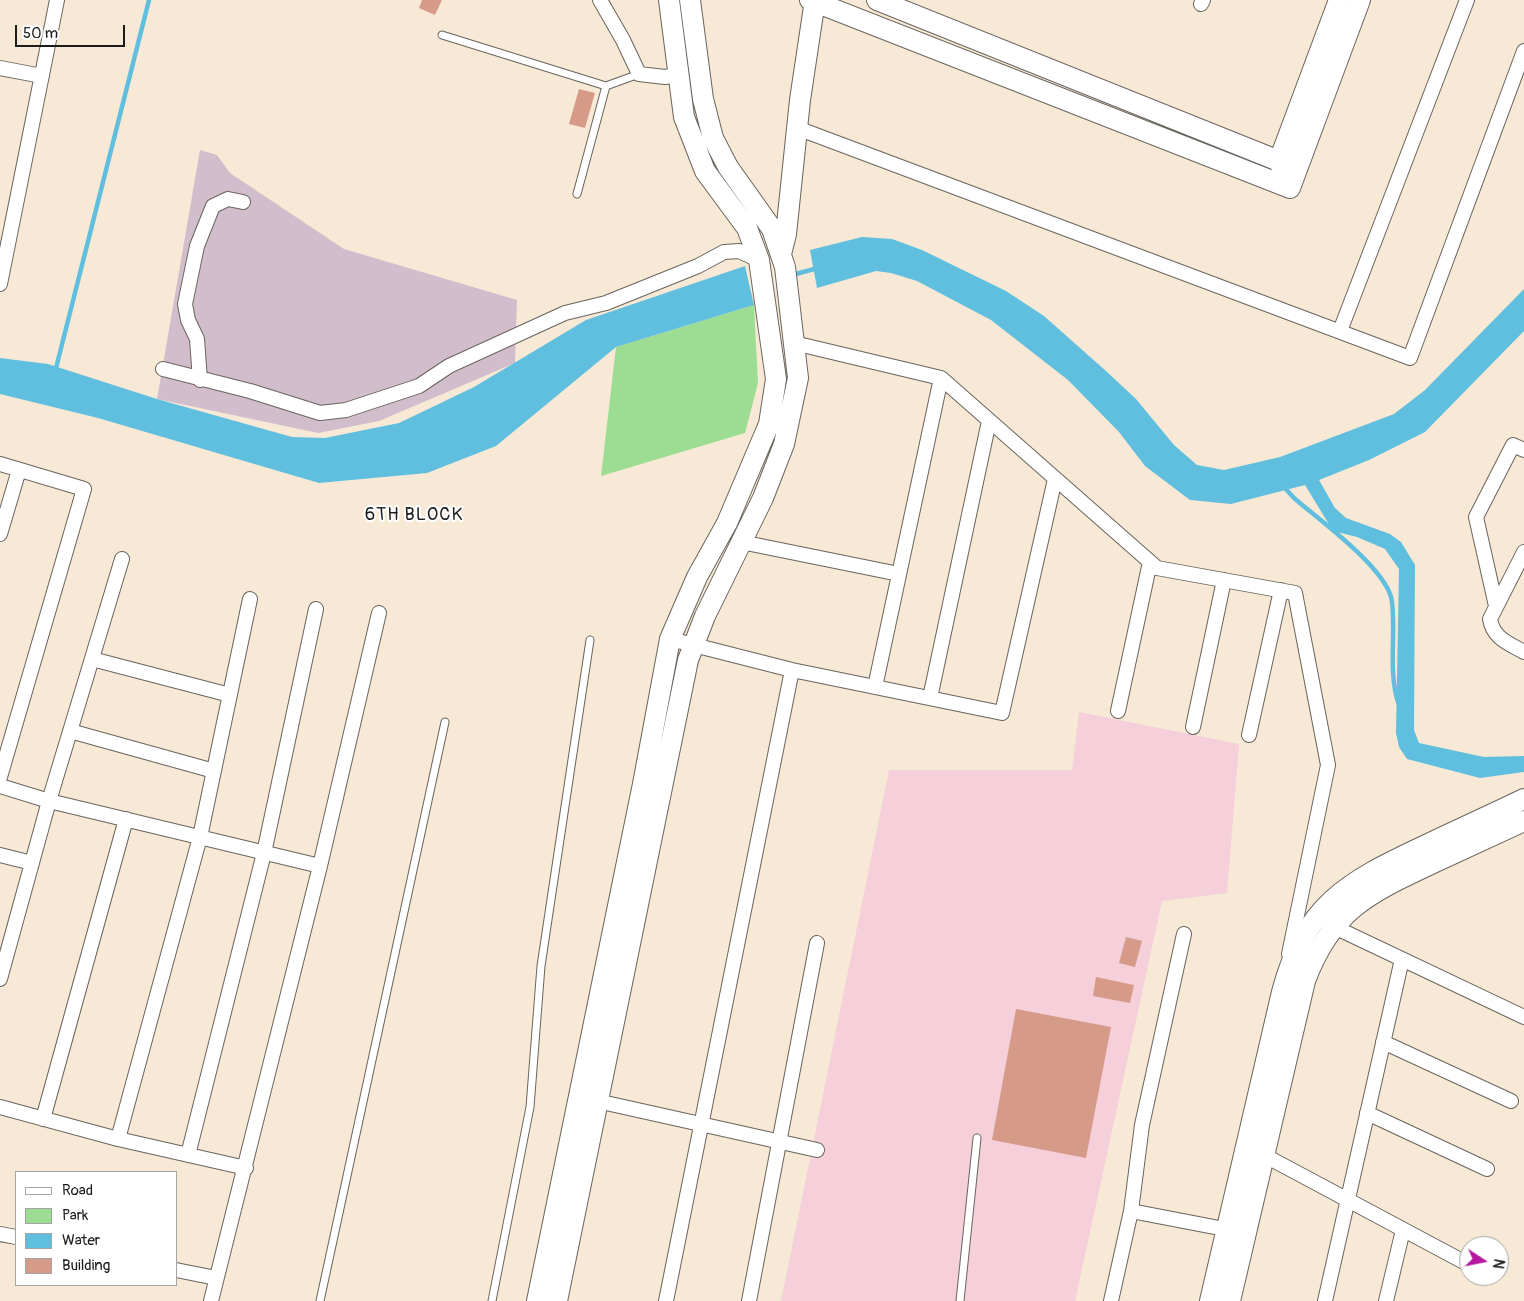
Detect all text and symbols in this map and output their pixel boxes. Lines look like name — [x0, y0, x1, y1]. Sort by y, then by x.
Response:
scale bar — [18, 15, 128, 47]
text: 50 m — [23, 24, 58, 43]
district label: 6TH BLOCK — [364, 504, 464, 526]
legend — [15, 1171, 178, 1286]
text: Road — [62, 1181, 93, 1200]
text: Park — [62, 1206, 88, 1225]
text: Water — [62, 1231, 100, 1250]
north arrow — [1459, 1236, 1509, 1286]
text: Building — [62, 1256, 110, 1275]
text: N — [1489, 1257, 1507, 1270]

